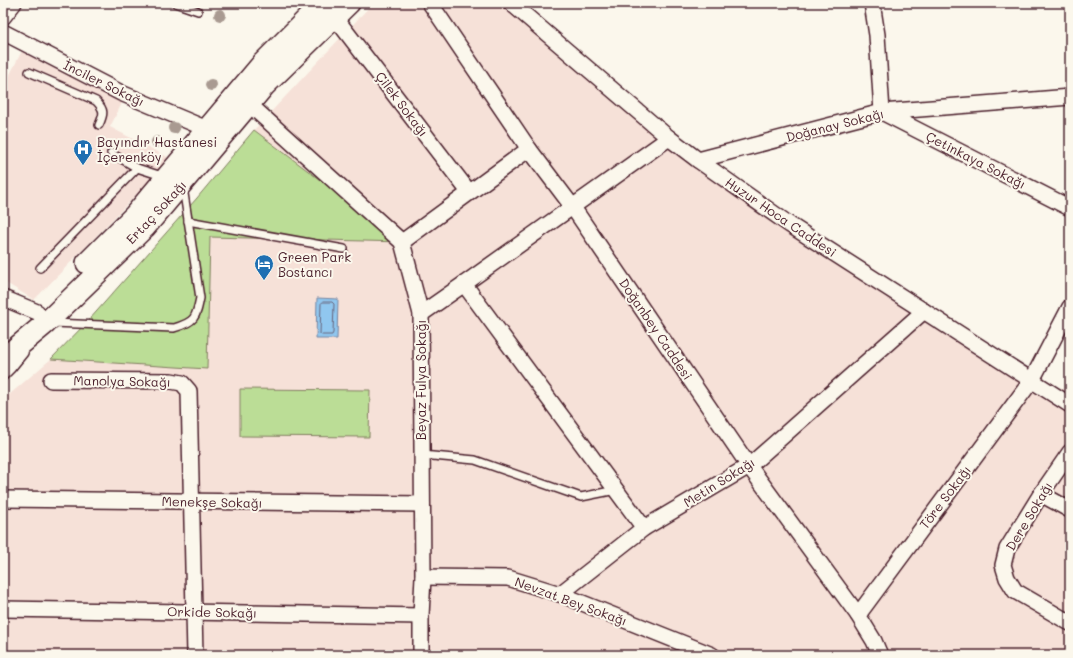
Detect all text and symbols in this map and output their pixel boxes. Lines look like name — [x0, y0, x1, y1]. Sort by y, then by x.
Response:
street label: İnciler Sokağı — [61, 56, 148, 110]
street label: Çilek Sokağı — [372, 68, 432, 140]
street label: Doğanay Sokağı — [784, 104, 886, 145]
street label: Çetinkaya Sokağı — [923, 127, 1029, 192]
place label: Bayındır Hastanesi İçerenköy — [97, 133, 217, 165]
hospital icon: Bayındır Hastanesi İçerenköy — [72, 138, 94, 166]
street label: Huzur Hoca Caddesi — [722, 173, 840, 260]
street label: Ertaç Sokağı — [122, 176, 190, 247]
place label: Green Park Bostancı — [278, 248, 351, 280]
hotel icon: Green Park Bostancı — [253, 253, 275, 281]
street label: Doğanbey Caddesi — [616, 275, 697, 383]
street label: Beyaz Fulya Sokağı — [412, 320, 429, 440]
street label: Manolya Sokağı — [73, 371, 171, 390]
street label: Metin Sokağı — [680, 453, 758, 510]
street label: Töre Sokağı — [915, 461, 974, 532]
street label: Dere Sokağı — [1001, 478, 1056, 553]
street label: Menekşe Sokağı — [161, 492, 263, 511]
street label: Nevzat Bey Sokağı — [513, 572, 630, 629]
street label: Orkide Sokağı — [167, 602, 257, 621]

